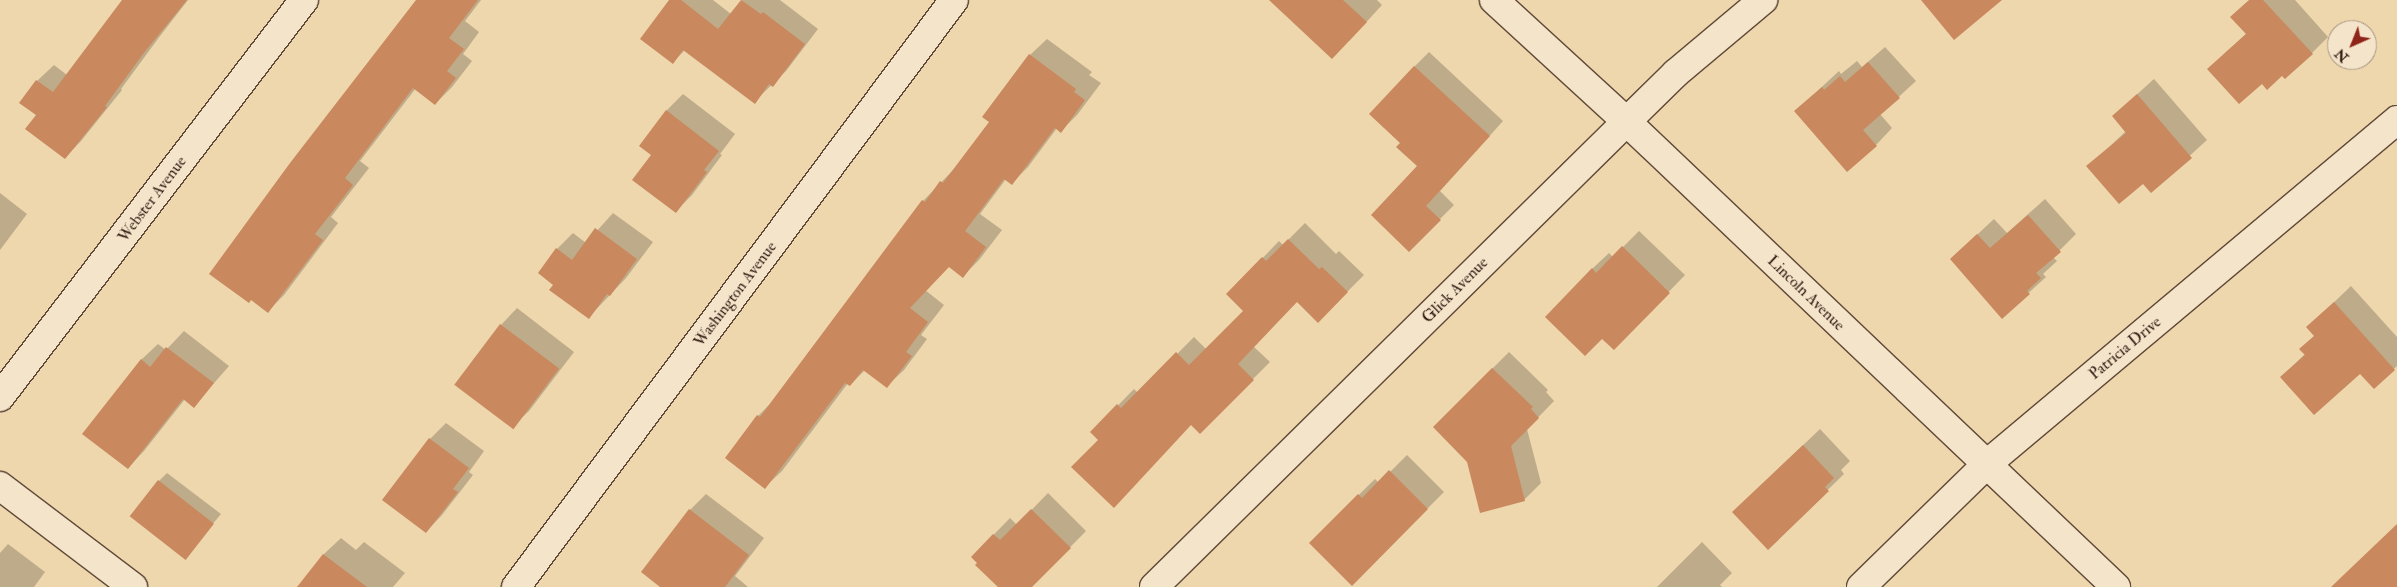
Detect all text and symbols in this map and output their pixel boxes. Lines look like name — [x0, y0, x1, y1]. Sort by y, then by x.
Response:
north arrow — [2327, 20, 2377, 70]
text: N — [2332, 45, 2352, 66]
street label: Webster Avenue — [114, 152, 190, 246]
street label: Washington Avenue — [689, 238, 781, 350]
street label: Lincoln Avenue — [1763, 251, 1849, 335]
street label: Glick Avenue — [1418, 253, 1492, 327]
street label: Patricia Drive — [2085, 312, 2165, 384]

